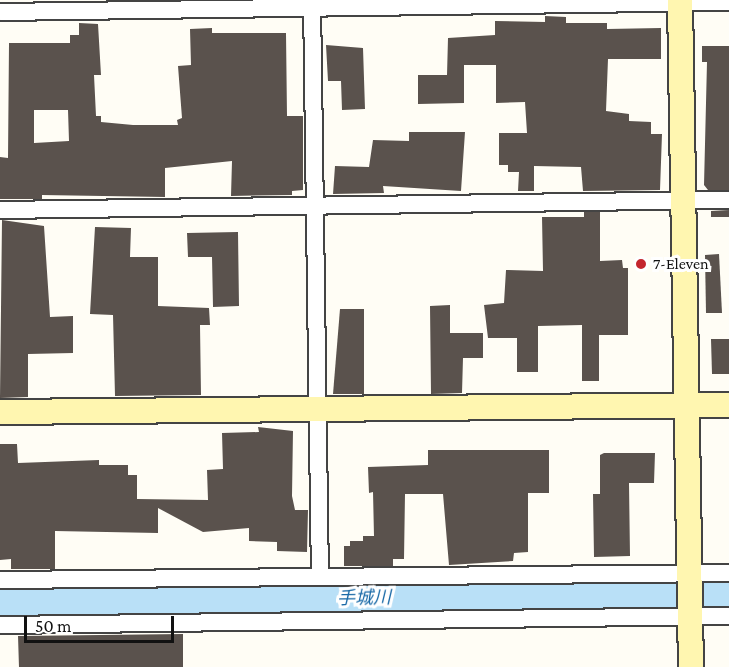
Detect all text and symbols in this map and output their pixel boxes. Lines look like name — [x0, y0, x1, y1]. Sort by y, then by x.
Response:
place label: 7-Eleven — [653, 254, 709, 274]
marker: 7-Eleven — [634, 257, 648, 271]
water label: 手城川 — [337, 587, 391, 609]
scale bar — [27, 604, 177, 642]
text: 50 m — [35, 616, 72, 636]

